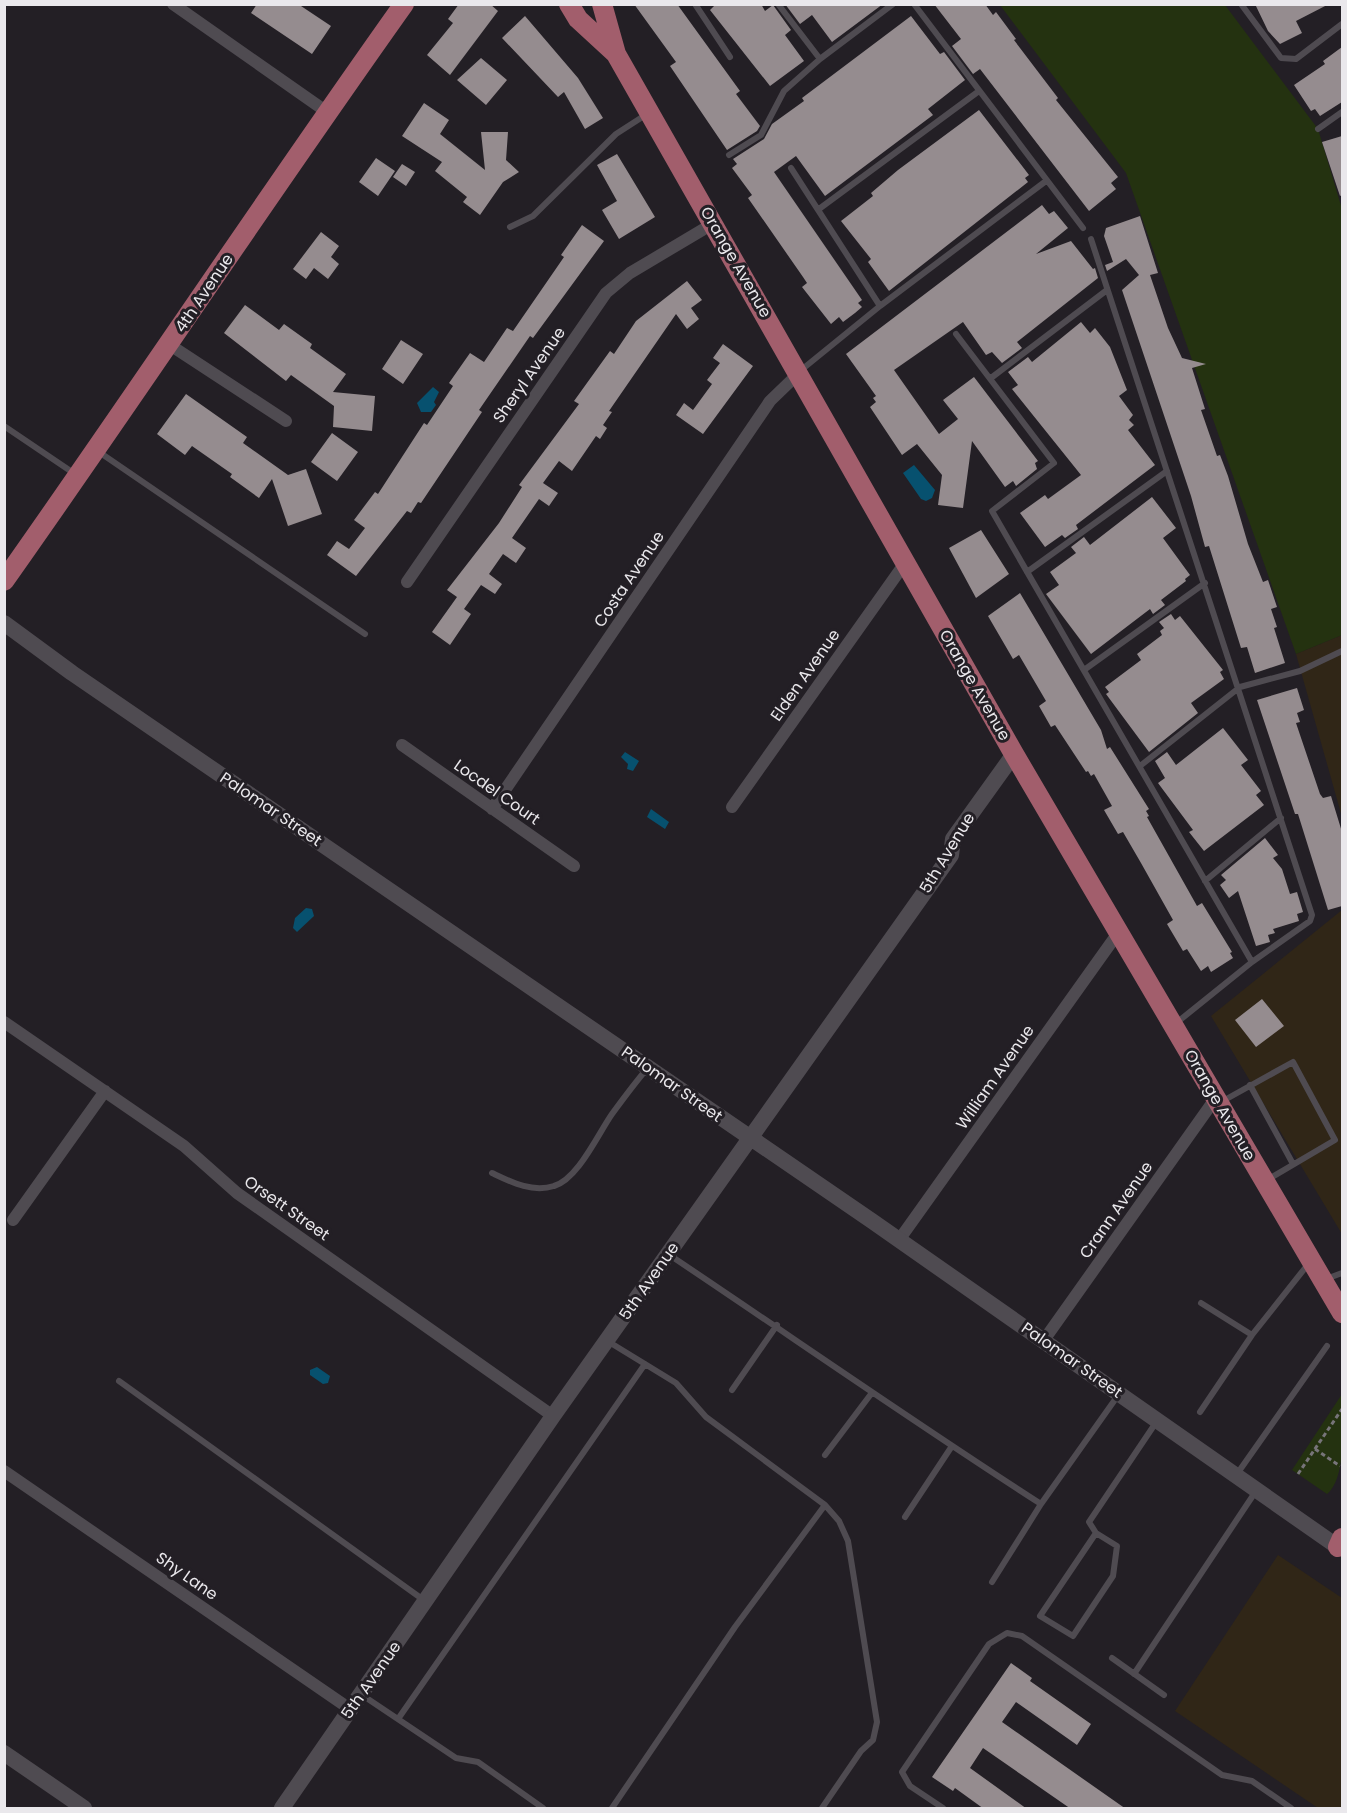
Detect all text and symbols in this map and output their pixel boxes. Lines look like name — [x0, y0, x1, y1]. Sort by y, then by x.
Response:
street label: Orange Avenue — [695, 202, 777, 322]
street label: 4th Avenue — [169, 249, 239, 337]
street label: Sheryl Avenue — [487, 322, 571, 428]
street label: Costa Avenue — [588, 526, 670, 632]
street label: Elden Avenue — [765, 624, 845, 726]
street label: Orange Avenue — [934, 625, 1016, 745]
street label: Locdel Court — [449, 754, 545, 830]
street label: Palomar Street — [215, 766, 327, 852]
street label: 5th Avenue — [914, 808, 980, 898]
street label: William Avenue — [950, 1020, 1040, 1134]
street label: Palomar Street — [617, 1041, 727, 1128]
street label: Orange Avenue — [1179, 1045, 1261, 1165]
street label: Crann Avenue — [1074, 1157, 1158, 1263]
street label: Orsett Street — [240, 1170, 335, 1246]
street label: 5th Avenue — [614, 1237, 684, 1325]
street label: Palomar Street — [1017, 1317, 1127, 1404]
street label: Shy Lane — [151, 1546, 223, 1606]
street label: 5th Avenue — [336, 1636, 406, 1724]

